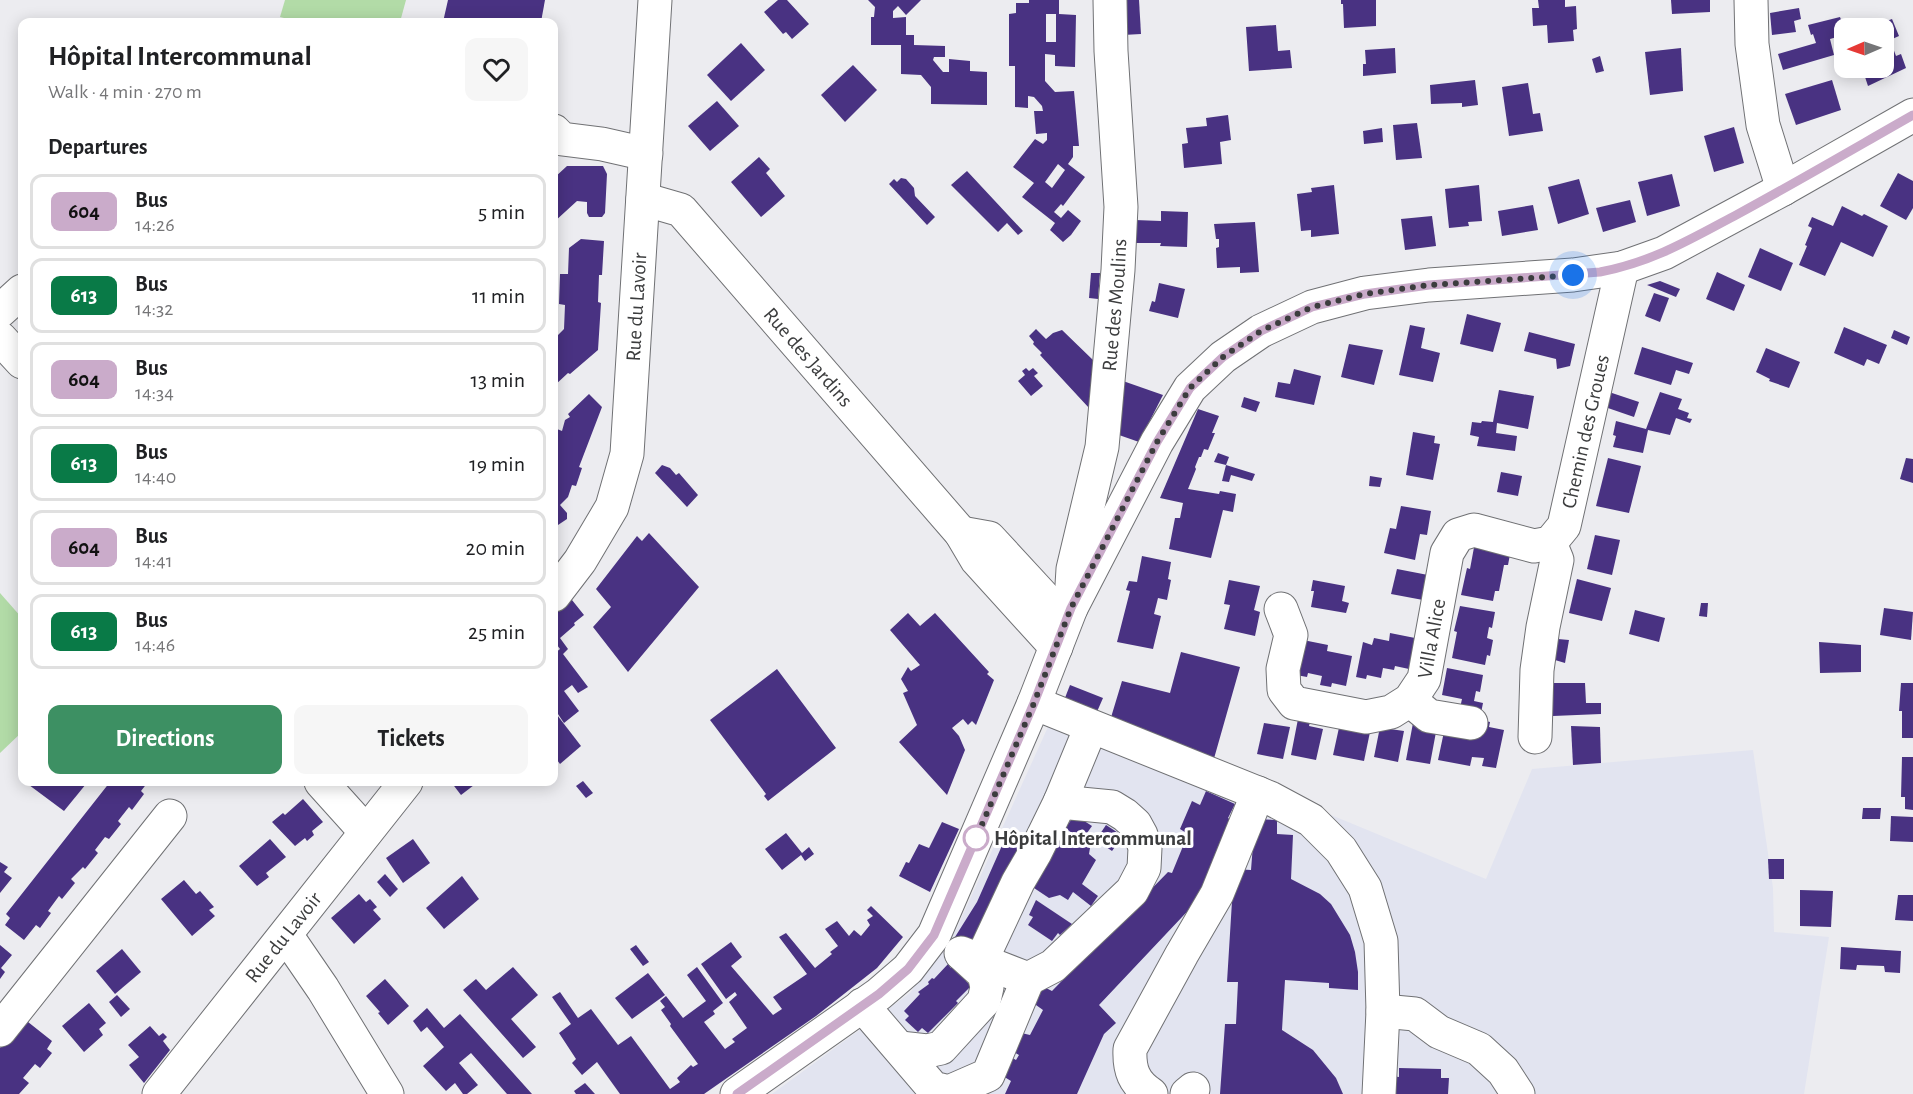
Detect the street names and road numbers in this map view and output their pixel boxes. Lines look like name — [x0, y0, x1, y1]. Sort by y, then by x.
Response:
street label: Rue des Moulins — [1099, 238, 1130, 372]
street label: Rue du Lavoir — [623, 252, 650, 362]
street label: Rue des Jardins — [759, 304, 856, 411]
street label: Chemin des Groues — [1558, 353, 1613, 510]
street label: Villa Alice — [1414, 597, 1449, 680]
street label: Rue du Lavoir — [241, 888, 326, 987]

